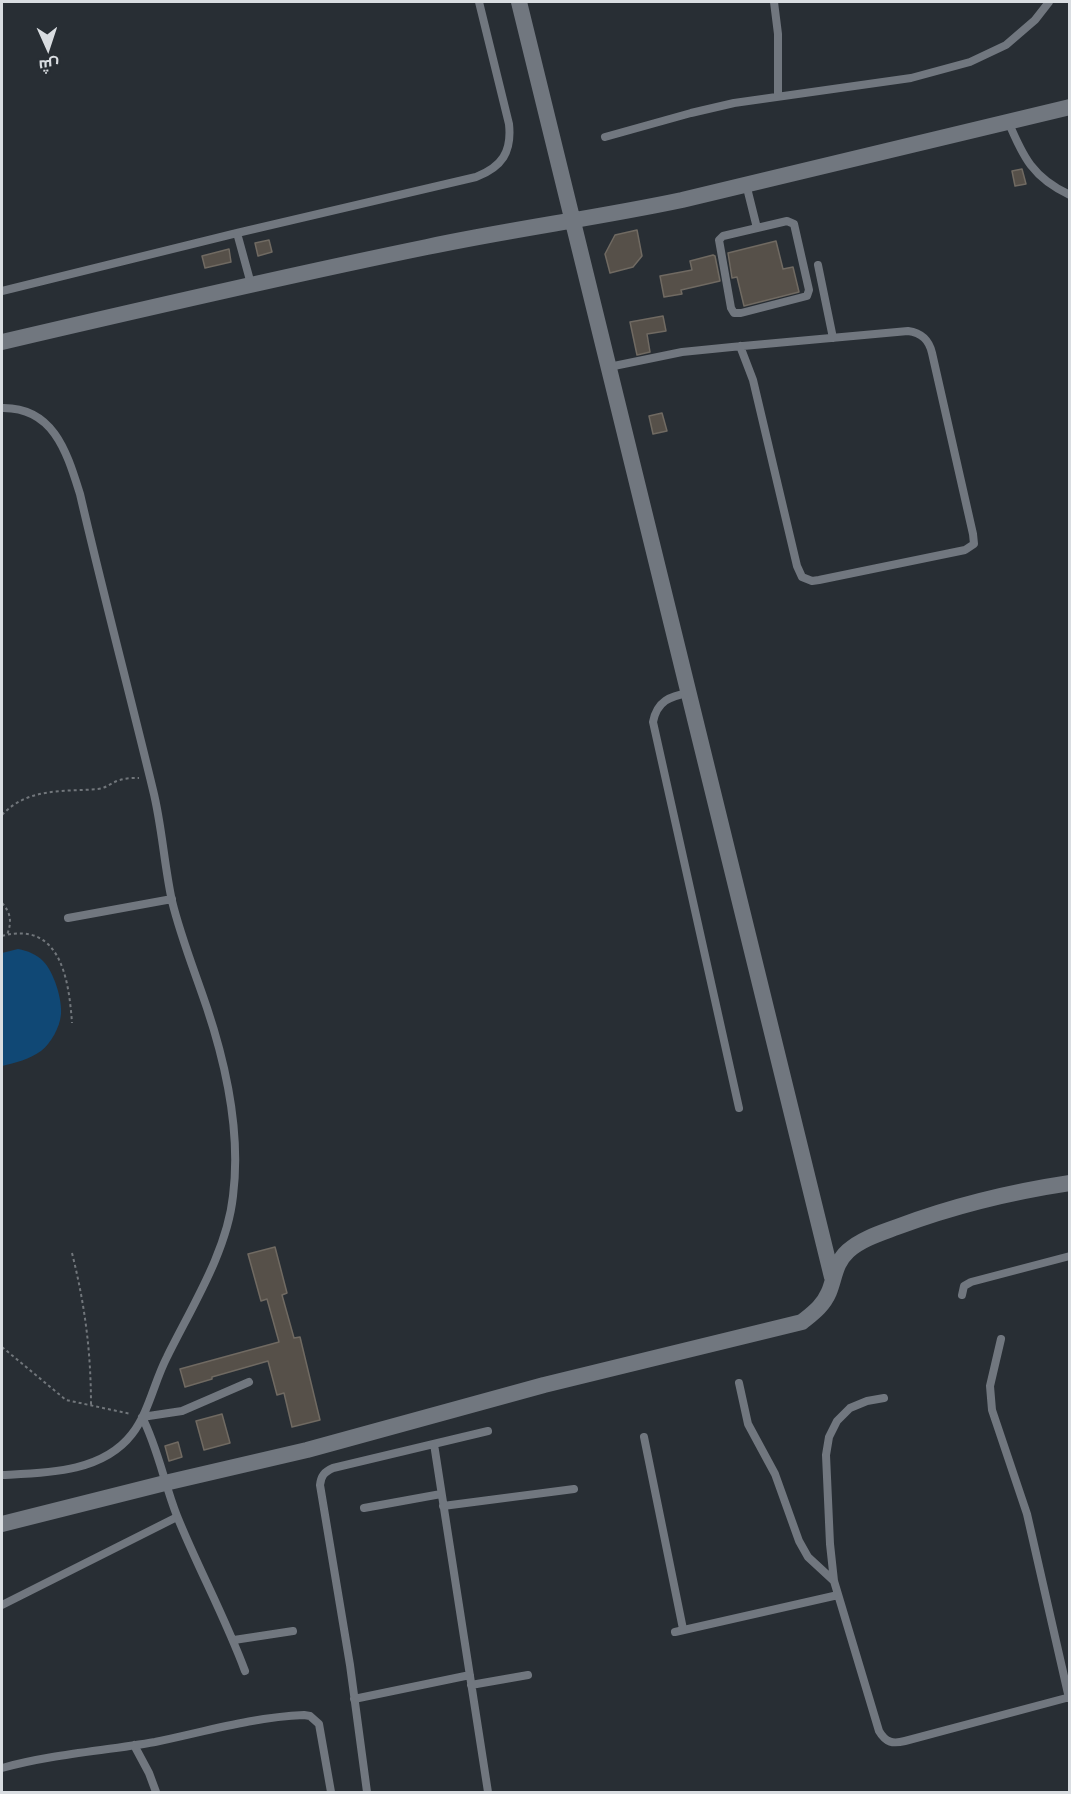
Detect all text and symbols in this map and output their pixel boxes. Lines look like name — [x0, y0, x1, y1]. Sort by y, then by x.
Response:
north arrow — [18, 18, 78, 78]
text: ش — [38, 53, 60, 78]

